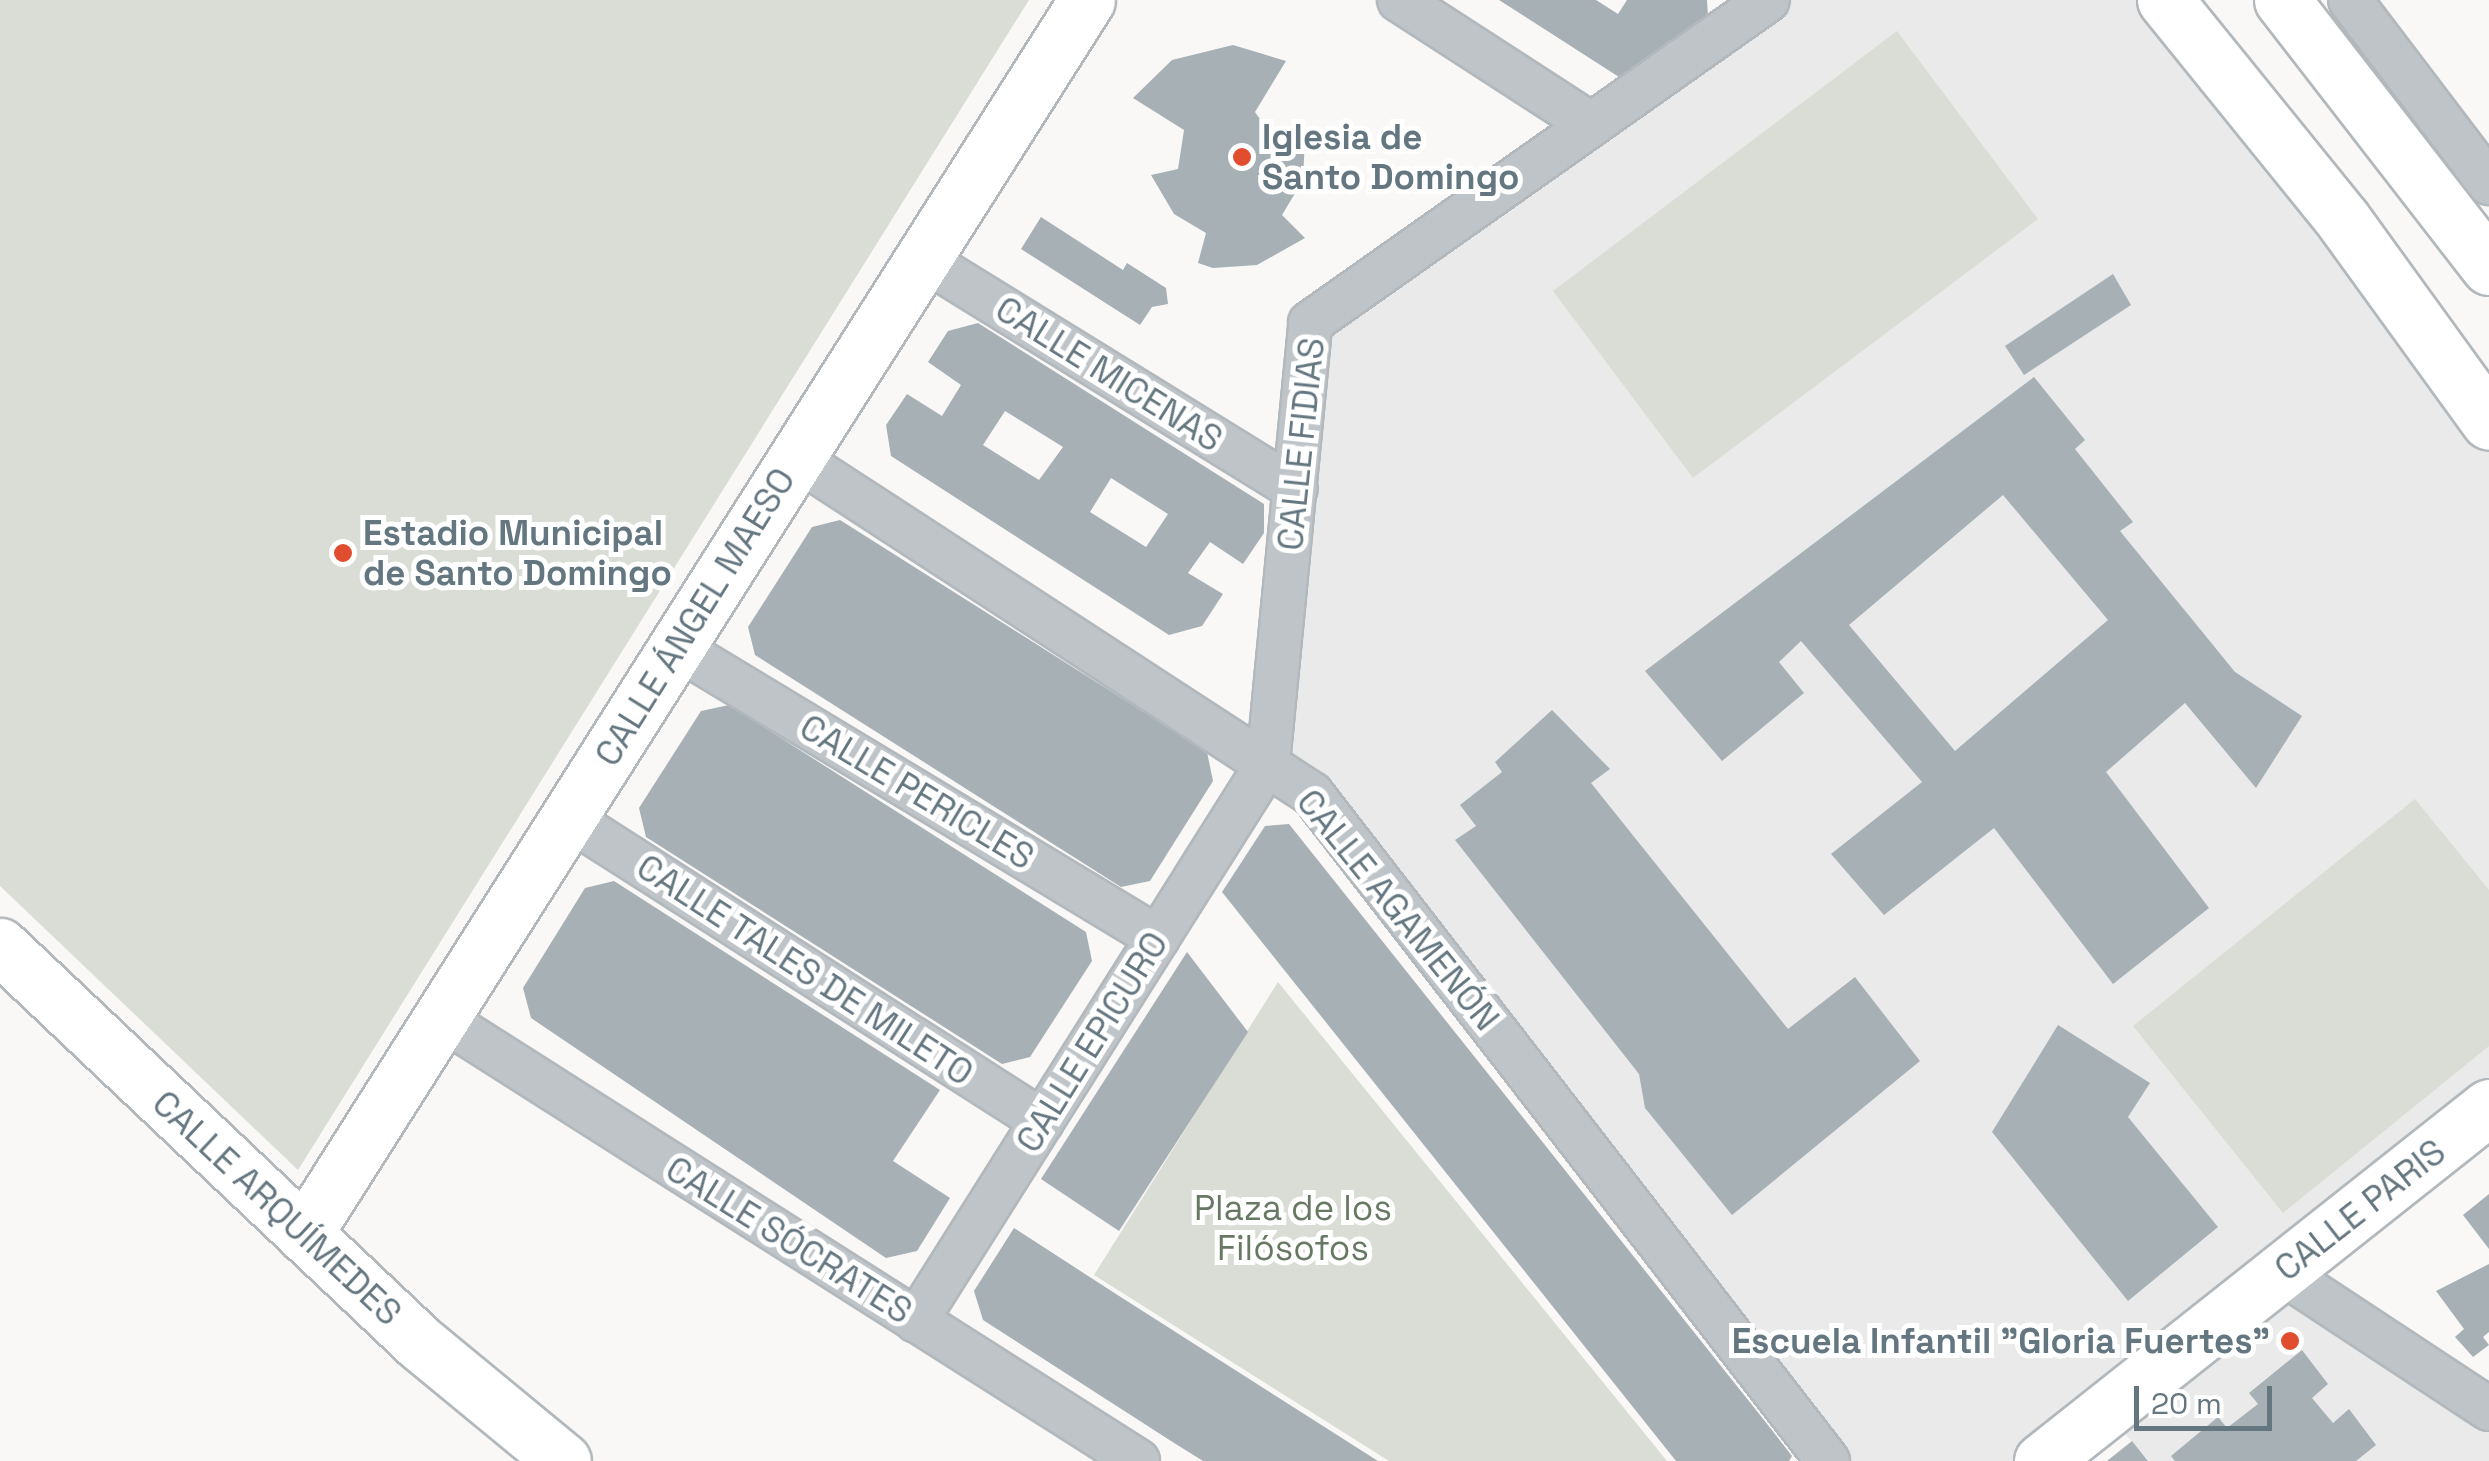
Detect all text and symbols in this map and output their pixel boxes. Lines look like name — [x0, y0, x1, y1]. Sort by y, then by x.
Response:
place label: Iglesia de Santo Domingo — [1262, 116, 1519, 198]
marker: Iglesia de Santo Domingo — [1231, 146, 1253, 168]
street label: CALLE MICENAS — [988, 288, 1230, 460]
street label: CALLE FIDIAS — [1269, 335, 1333, 553]
street label: CALLE ÁNGEL MAESO — [586, 460, 804, 774]
place label: Estadio Municipal de Santo Domingo — [363, 512, 672, 594]
marker: Estadio Municipal de Santo Domingo — [332, 542, 354, 564]
street label: CALLE PERICLES — [792, 706, 1042, 878]
street label: CALLE AGAMENÓN — [1288, 781, 1508, 1039]
street label: CALLE TALES DE MILETO — [629, 845, 981, 1095]
street label: CALLE EPICURO — [1007, 924, 1177, 1160]
street label: CALLE ARQUÍMEDES — [144, 1082, 410, 1334]
street label: CALLE PARIS — [2267, 1131, 2453, 1289]
street label: CALLE SÓCRATES — [658, 1148, 920, 1332]
park label: Plaza de los Filósofos — [1194, 1187, 1392, 1269]
place label: Escuela Infantil "Gloria Fuertes" — [1732, 1320, 2270, 1362]
marker: Escuela Infantil "Gloria Fuertes" — [2279, 1330, 2301, 1352]
scale bar — [2139, 1366, 2276, 1428]
text: 20 m — [2151, 1384, 2222, 1423]

